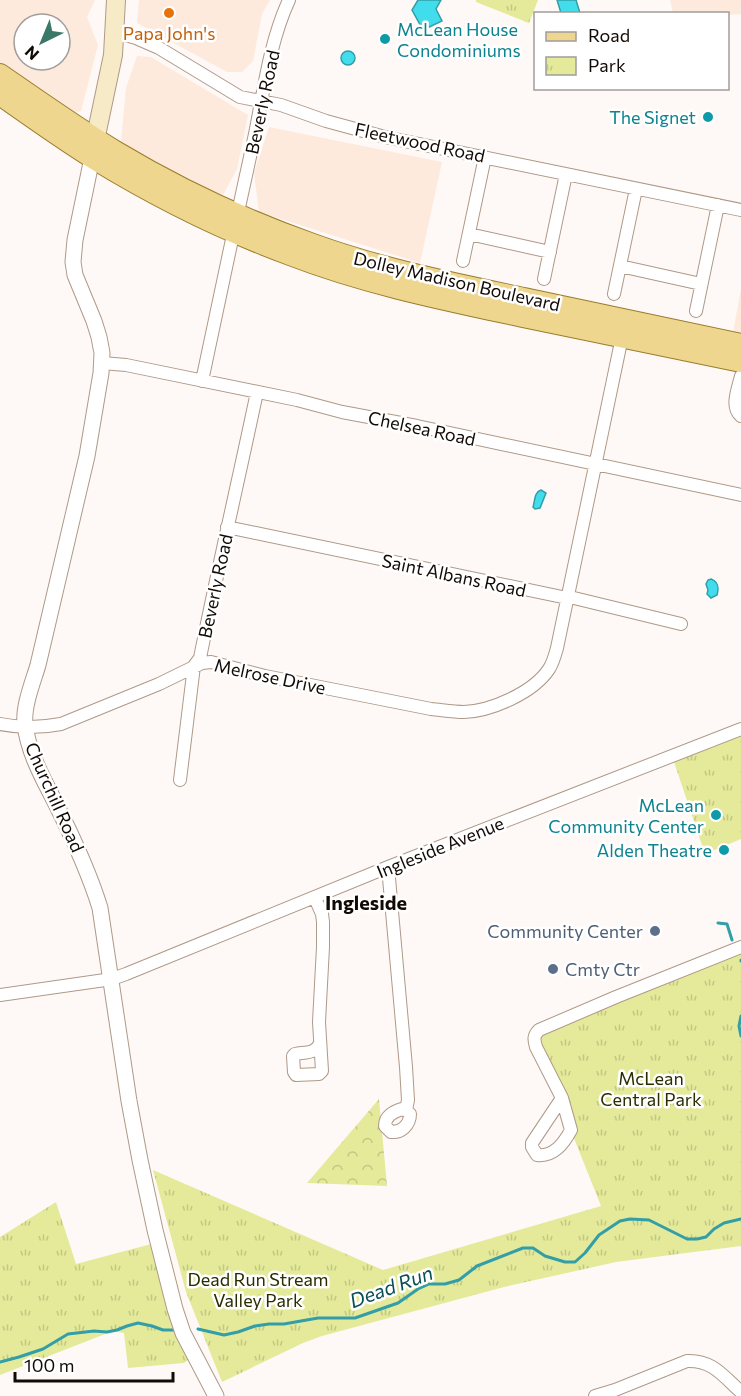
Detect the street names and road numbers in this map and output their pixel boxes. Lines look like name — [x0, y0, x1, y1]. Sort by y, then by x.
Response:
street label: Beverly Road — [240, 48, 284, 156]
street label: Fleetwood Road — [353, 117, 487, 167]
street label: Dolley Madison Boulevard — [352, 247, 562, 315]
street label: Chelsea Road — [366, 406, 478, 450]
street label: Beverly Road — [193, 532, 237, 640]
street label: Saint Albans Road — [380, 549, 528, 601]
street label: Melrose Drive — [212, 653, 328, 699]
street label: Churchill Road — [21, 739, 89, 855]
street label: Ingleside Avenue — [373, 811, 507, 883]

